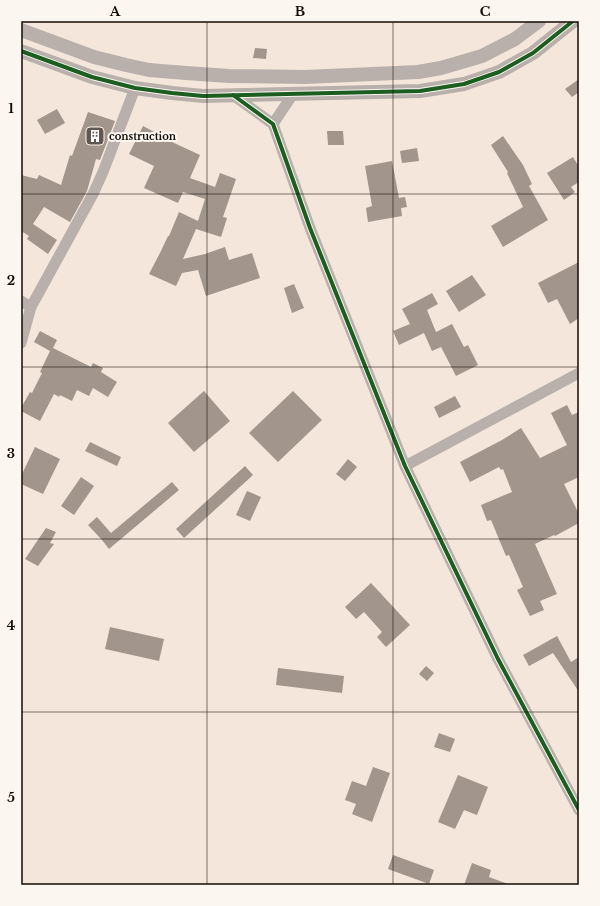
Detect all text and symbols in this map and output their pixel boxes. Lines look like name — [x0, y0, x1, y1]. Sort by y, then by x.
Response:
text: A — [109, 3, 121, 20]
text: B — [295, 3, 305, 20]
text: C — [480, 3, 491, 20]
text: 1 — [8, 100, 14, 117]
building icon: construction — [84, 125, 106, 147]
place label: construction — [109, 130, 177, 143]
text: 2 — [7, 272, 15, 289]
text: 3 — [7, 445, 15, 462]
text: 4 — [7, 617, 16, 634]
text: 5 — [7, 789, 15, 806]

